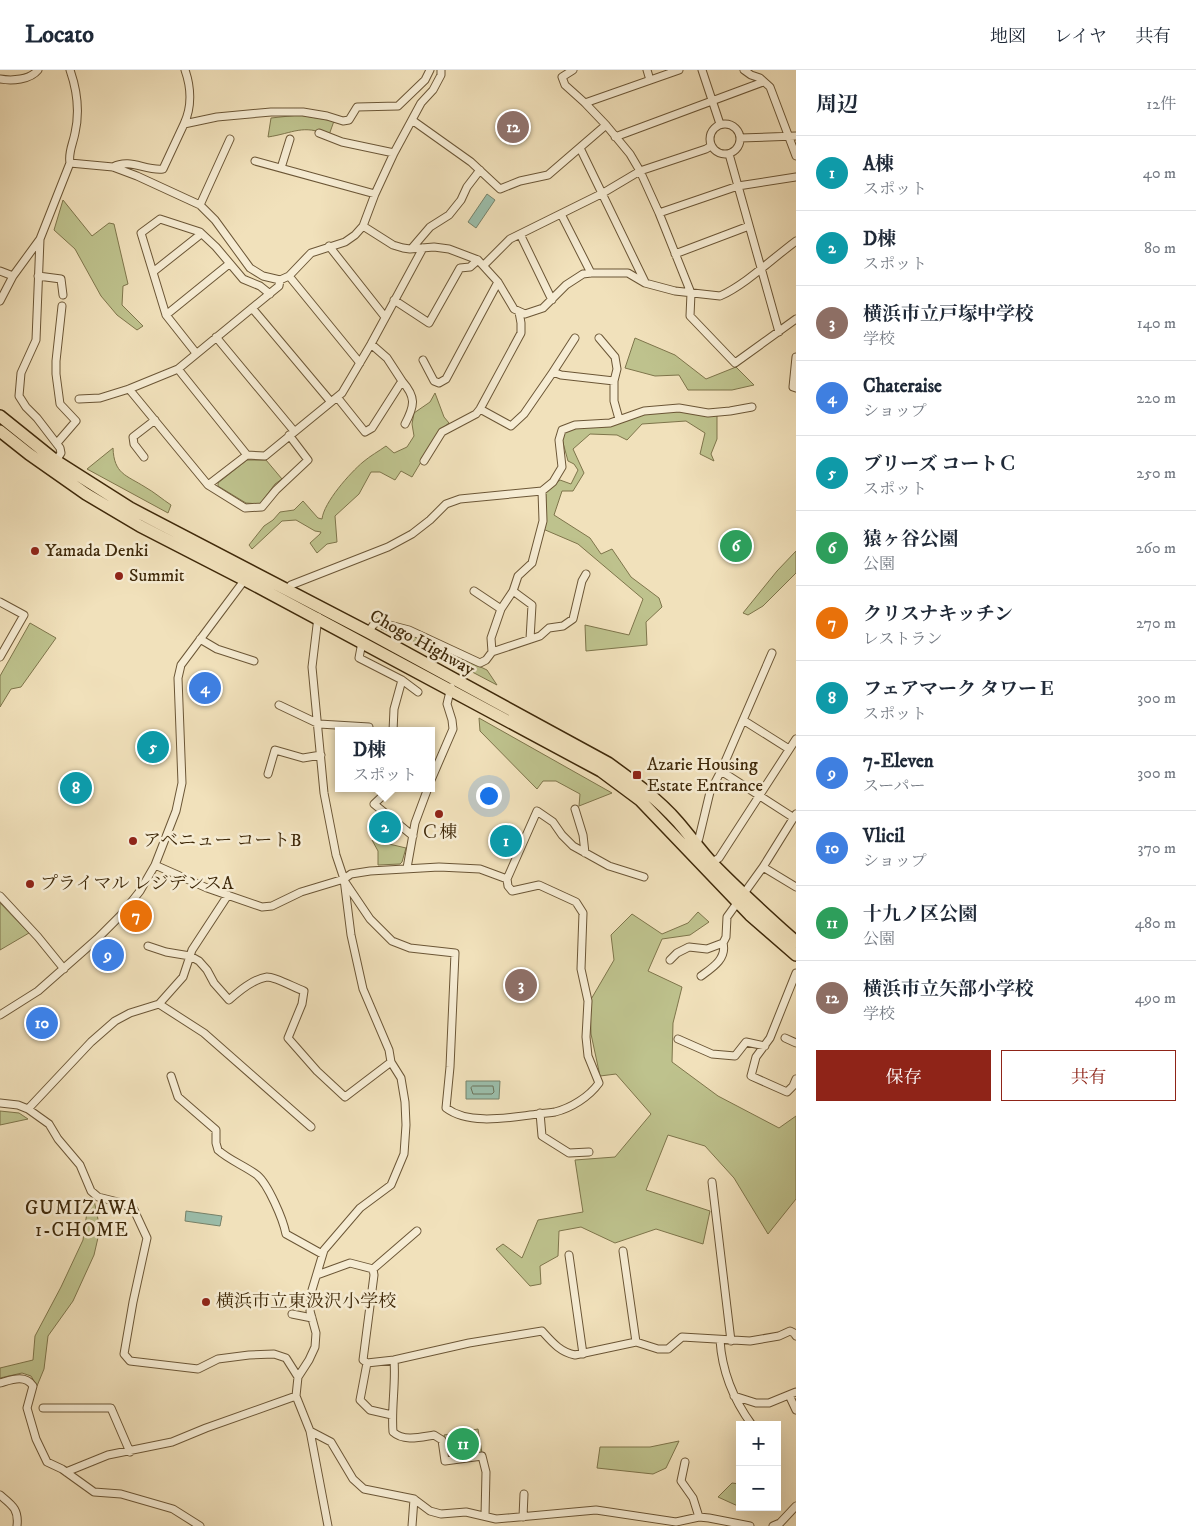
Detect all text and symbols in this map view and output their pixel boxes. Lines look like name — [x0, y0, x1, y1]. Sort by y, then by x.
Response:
text: Locato — [25, 20, 94, 50]
text: 地図 — [990, 26, 1026, 48]
text: レイヤ — [1054, 26, 1107, 48]
text: 共有 — [1135, 26, 1171, 48]
text: 周辺 — [816, 92, 858, 118]
text: 12件 — [1146, 94, 1176, 114]
pin: 12 — [497, 108, 529, 146]
text: A棟 — [863, 153, 894, 176]
text: 1 — [829, 163, 835, 183]
text: 40 m — [1143, 163, 1176, 183]
text: スポット — [863, 179, 927, 199]
text: D棟 — [863, 228, 896, 251]
text: 2 — [828, 238, 836, 258]
text: 80 m — [1144, 238, 1176, 258]
text: スポット — [863, 254, 927, 274]
text: 横浜市立戸塚中学校 — [863, 303, 1034, 326]
text: 3 — [829, 313, 835, 333]
text: 140 m — [1137, 313, 1176, 333]
text: 学校 — [863, 329, 895, 349]
text: Chateraise — [863, 375, 942, 398]
text: 4 — [827, 388, 837, 408]
text: 220 m — [1136, 388, 1176, 408]
text: ショップ — [863, 401, 927, 421]
text: ブリーズ コートＣ — [863, 453, 1017, 476]
text: 5 — [828, 463, 836, 483]
text: 250 m — [1136, 463, 1176, 483]
text: スポット — [863, 479, 927, 499]
pin: 6 — [720, 527, 752, 565]
text: 猿ヶ谷公園 — [863, 528, 958, 551]
text: 6 — [828, 538, 836, 558]
text: 260 m — [1136, 538, 1176, 558]
place label: Yamada Denki — [45, 540, 148, 562]
marker: Yamada Denki — [29, 545, 41, 557]
text: 公園 — [863, 554, 895, 574]
place label: Summit — [129, 565, 185, 587]
marker: Summit — [113, 570, 125, 582]
text: クリスナキッチン — [863, 603, 1013, 626]
street label: Chogo Highway — [366, 605, 479, 681]
text: 7 — [828, 613, 836, 633]
text: 270 m — [1136, 613, 1176, 633]
text: レストラン — [863, 629, 943, 649]
pin: 4 — [189, 669, 221, 707]
text: フェアマーク タワーＥ — [863, 678, 1056, 701]
text: 8 — [828, 688, 836, 708]
text: 300 m — [1137, 688, 1176, 708]
text: スポット — [863, 704, 927, 724]
popup — [335, 727, 435, 792]
pin: 5 — [137, 728, 169, 766]
text: D棟 — [353, 739, 386, 762]
text: 7-Eleven — [863, 750, 934, 773]
place label: Azarie Housing Estate Entrance — [647, 754, 763, 797]
text: 9 — [828, 763, 836, 783]
text: 300 m — [1137, 763, 1176, 783]
text: スポット — [353, 765, 417, 785]
pin: 8 — [60, 769, 92, 807]
marker: Azarie Housing Estate Entrance — [631, 769, 643, 781]
text: スーパー — [863, 776, 925, 796]
your location — [476, 783, 502, 809]
pin: 2 — [369, 808, 401, 846]
marker: Ｃ棟 — [433, 808, 445, 820]
place label: Ｃ棟 — [421, 822, 457, 844]
pin: 1 — [490, 822, 522, 860]
text: Vlicil — [863, 825, 905, 848]
place label: アベニュー コートB — [143, 830, 302, 852]
marker: アベニュー コートB — [127, 835, 139, 847]
text: 10 — [825, 838, 839, 858]
text: 370 m — [1138, 838, 1176, 858]
text: ショップ — [863, 851, 927, 871]
place label: プライマル レジデンスA — [40, 873, 234, 895]
marker: プライマル レジデンスA — [24, 878, 36, 890]
pin: 7 — [120, 897, 152, 935]
text: 十九ノ区公園 — [863, 903, 977, 926]
text: 11 — [826, 913, 838, 933]
text: 480 m — [1135, 913, 1176, 933]
text: 公園 — [863, 929, 895, 949]
pin: 9 — [92, 936, 124, 974]
pin: 3 — [505, 966, 537, 1004]
text: 横浜市立矢部小学校 — [863, 978, 1034, 1001]
text: 12 — [825, 988, 839, 1008]
text: 490 m — [1135, 988, 1176, 1008]
pin: 10 — [26, 1004, 58, 1042]
text: 学校 — [863, 1004, 895, 1024]
button: 保存 — [816, 1050, 991, 1101]
button: 共有 — [1001, 1050, 1176, 1101]
district label: GUMIZAWA 1-CHOME — [25, 1197, 139, 1242]
place label: 横浜市立東汲沢小学校 — [216, 1291, 396, 1313]
marker: 横浜市立東汲沢小学校 — [200, 1296, 212, 1308]
map controls — [736, 1421, 781, 1511]
button: + — [736, 1421, 781, 1466]
pin: 11 — [447, 1425, 479, 1463]
button: − — [736, 1466, 781, 1511]

